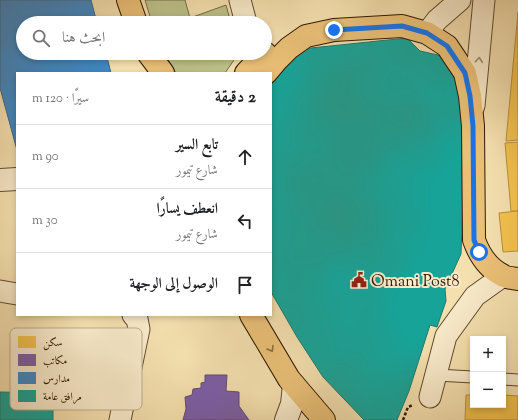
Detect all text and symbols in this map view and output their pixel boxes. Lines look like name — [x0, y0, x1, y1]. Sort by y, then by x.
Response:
search box — [16, 16, 272, 60]
route end — [325, 21, 343, 39]
icon: search — [30, 27, 52, 49]
text: ابحث هنا — [62, 28, 105, 49]
one-way arrow — [474, 56, 483, 63]
text: 2 دقيقة — [215, 86, 256, 110]
text: سيرًا · 120 m — [32, 90, 89, 108]
text: تابع السير — [176, 135, 218, 156]
icon: ahead — [234, 146, 256, 168]
text: 90 m — [32, 148, 59, 166]
text: شارع تيمور — [176, 162, 218, 180]
text: انعطف يسارًا — [157, 199, 218, 220]
icon: left — [234, 210, 256, 232]
text: 30 m — [32, 212, 58, 230]
text: شارع تيمور — [176, 226, 218, 244]
route start — [470, 243, 488, 261]
public building icon: Omani Post8 — [350, 271, 368, 289]
place label: Omani Post8 — [371, 271, 460, 294]
text: الوصول إلى الوجهة — [129, 274, 218, 295]
icon: arrive — [234, 274, 256, 296]
legend — [10, 328, 142, 410]
text: سكن — [43, 335, 62, 351]
map controls — [470, 336, 506, 408]
button: + — [470, 336, 506, 372]
one-way arrow — [266, 344, 274, 351]
text: مكاتب — [43, 353, 67, 369]
text: مدارس — [43, 371, 70, 387]
button: − — [470, 372, 506, 408]
text: مرافق عامة — [43, 389, 82, 405]

